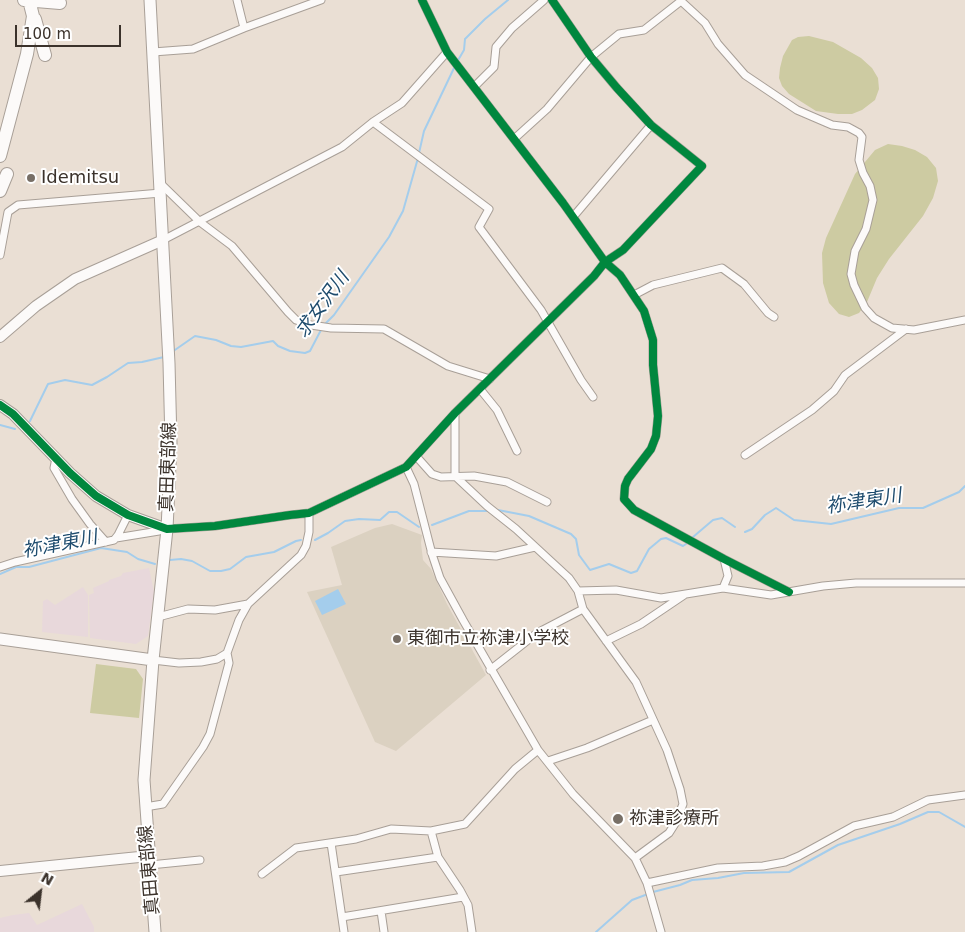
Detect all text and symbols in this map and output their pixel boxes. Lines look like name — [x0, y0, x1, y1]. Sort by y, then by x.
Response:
scale bar — [18, 15, 124, 47]
text: 100 m — [23, 25, 71, 43]
place label: Idemitsu — [41, 167, 119, 189]
marker: Idemitsu — [25, 172, 37, 184]
water label: 求女沢川 — [291, 268, 355, 342]
street label: 真田東部線 — [157, 422, 181, 512]
water label: 祢津東川 — [825, 485, 903, 519]
water label: 祢津東川 — [21, 527, 99, 563]
place label: 東御市立祢津小学校 — [407, 628, 569, 650]
marker: 東御市立祢津小学校 — [391, 633, 403, 645]
place label: 祢津診療所 — [629, 808, 719, 830]
marker: 祢津診療所 — [611, 812, 625, 826]
street label: 真田東部線 — [135, 824, 165, 916]
north arrow — [15, 867, 65, 917]
text: N — [38, 869, 56, 889]

